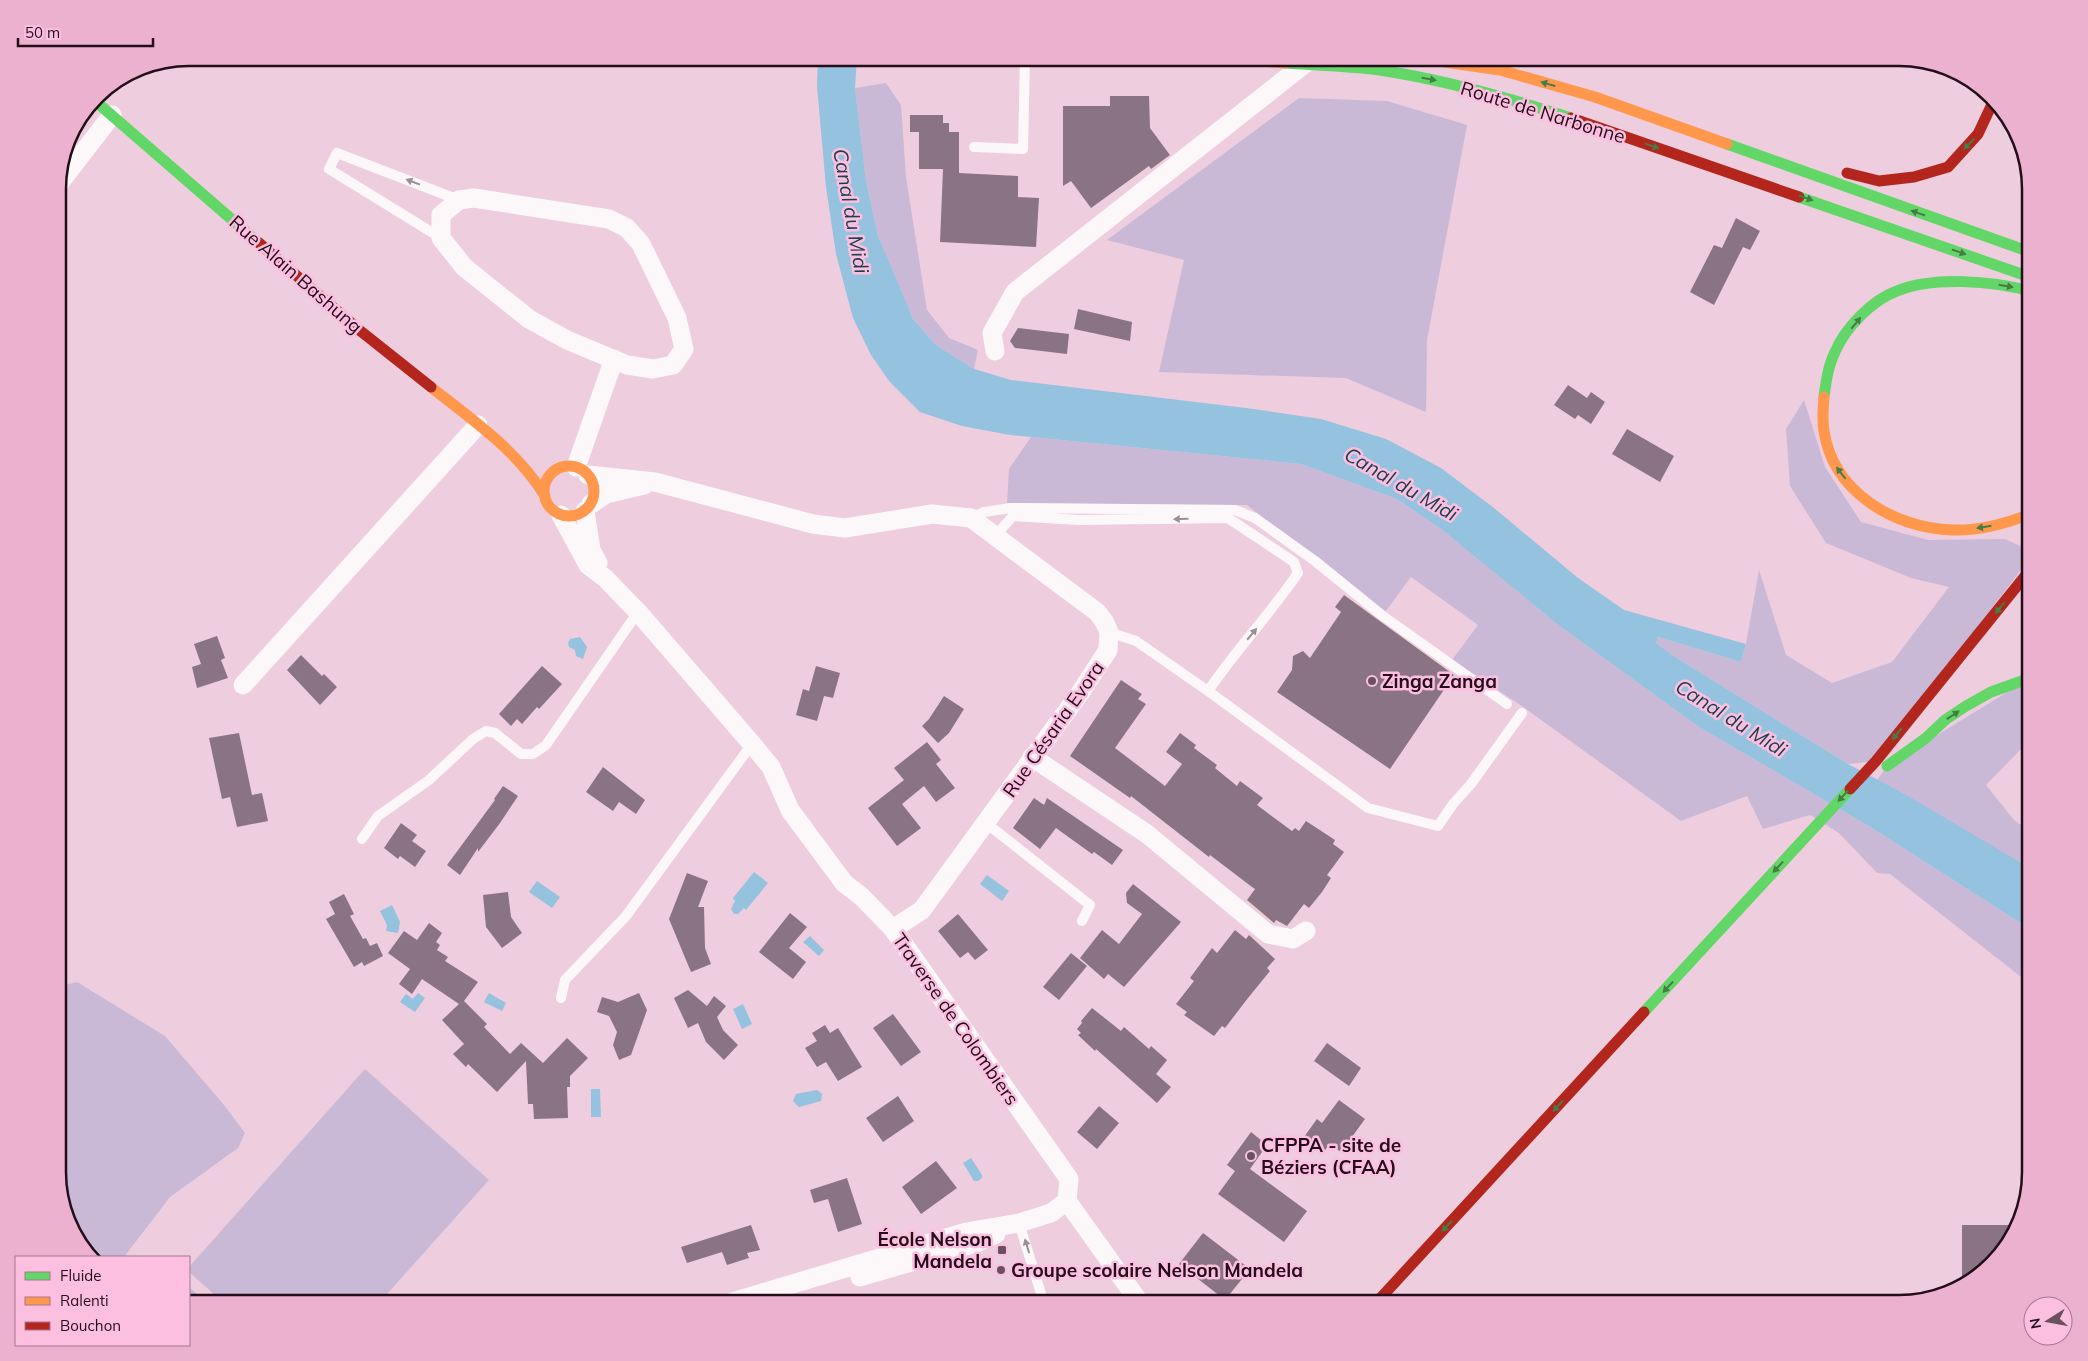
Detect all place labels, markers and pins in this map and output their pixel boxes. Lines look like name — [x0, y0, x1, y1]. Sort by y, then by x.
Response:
place label: Zinga Zanga — [1382, 669, 1497, 693]
marker: Zinga Zanga — [1366, 675, 1378, 687]
place label: CFPPA - site de Béziers (CFAA) — [1261, 1133, 1401, 1179]
marker: CFPPA - site de Béziers (CFAA) — [1245, 1150, 1257, 1162]
place label: École Nelson Mandela — [878, 1227, 992, 1273]
marker: École Nelson Mandela — [996, 1244, 1008, 1256]
place label: Groupe scolaire Nelson Mandela — [1011, 1258, 1303, 1282]
marker: Groupe scolaire Nelson Mandela — [995, 1264, 1007, 1276]

